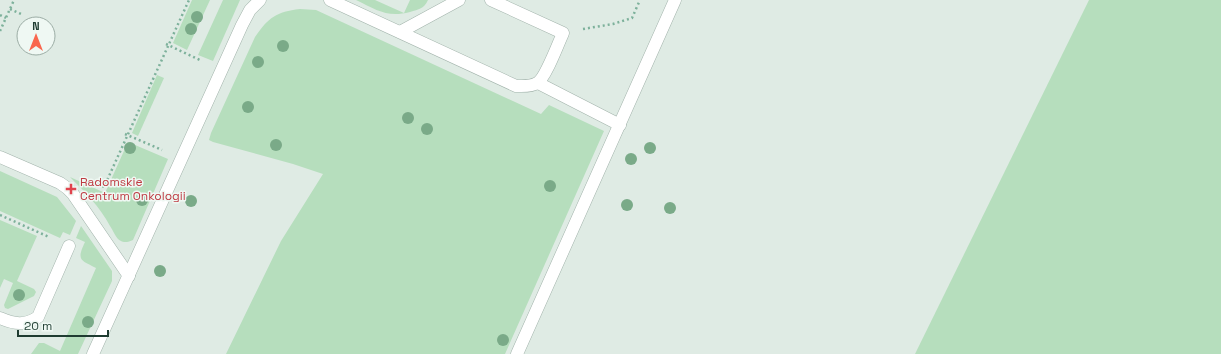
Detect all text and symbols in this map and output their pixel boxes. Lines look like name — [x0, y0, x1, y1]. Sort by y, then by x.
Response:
north arrow — [16, 16, 56, 56]
text: N — [32, 19, 40, 33]
place label: Radomskie Centrum Onkologii — [80, 174, 186, 204]
marker: Radomskie Centrum Onkologii — [65, 183, 77, 195]
scale bar — [18, 312, 108, 338]
text: 20 m — [24, 318, 52, 334]

